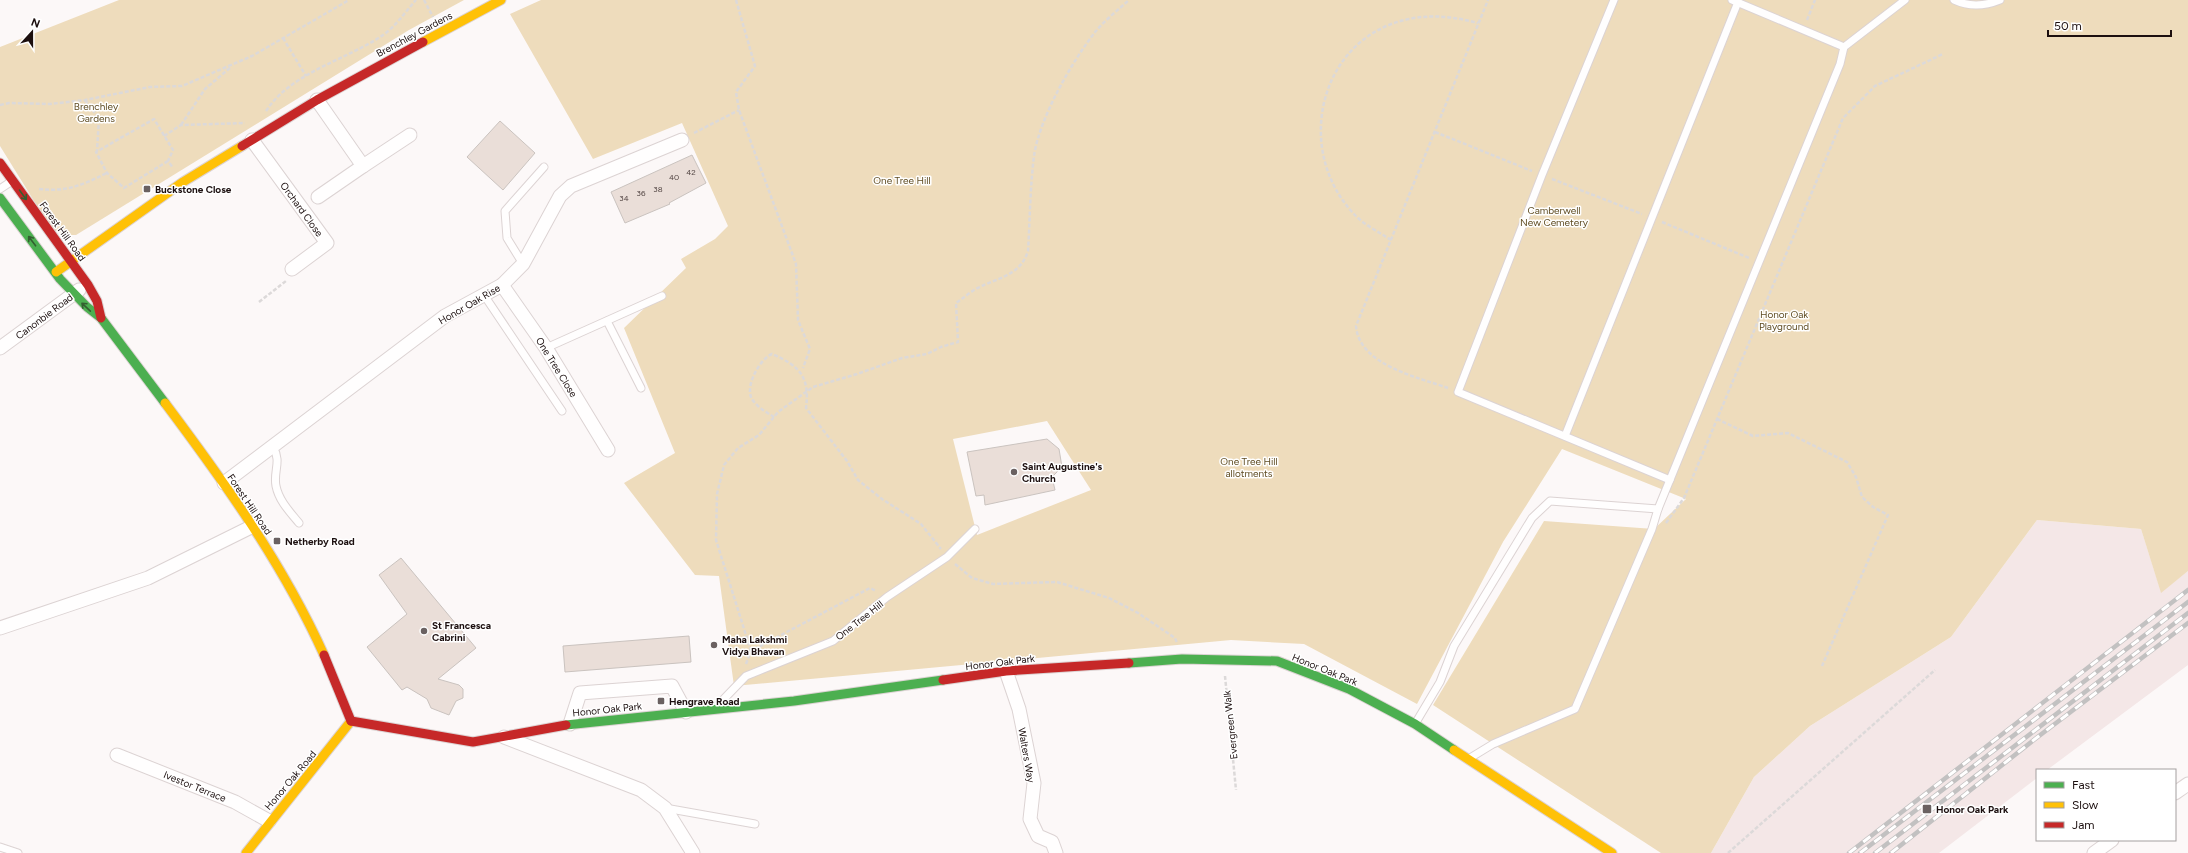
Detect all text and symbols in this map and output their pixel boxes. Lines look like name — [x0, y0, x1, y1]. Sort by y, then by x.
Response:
street label: Brenchley Gardens — [374, 9, 455, 60]
north arrow — [12, 12, 52, 52]
scale bar — [2048, 12, 2171, 38]
text: N — [29, 16, 42, 31]
text: 50 m — [2054, 19, 2082, 33]
park label: Brenchley Gardens — [74, 100, 119, 125]
house number: 42 — [686, 167, 696, 177]
house number: 40 — [669, 172, 679, 182]
park label: One Tree Hill — [873, 174, 931, 187]
street label: Orchard Close — [277, 179, 326, 240]
place label: Buckstone Close — [155, 183, 232, 196]
marker: Buckstone Close — [142, 184, 152, 194]
house number: 38 — [653, 184, 663, 194]
house number: 36 — [637, 188, 646, 198]
one-way arrow — [18, 189, 27, 200]
house number: 34 — [619, 193, 629, 203]
street label: Forest Hill Road — [37, 199, 89, 264]
park label: Camberwell New Cemetery — [1520, 204, 1589, 229]
one-way arrow — [28, 235, 37, 246]
street label: Honor Oak Rise — [436, 281, 503, 327]
street label: Canonbie Road — [13, 291, 76, 342]
one-way arrow — [81, 302, 91, 311]
park label: Honor Oak Playground — [1759, 308, 1809, 333]
street label: One Tree Close — [533, 335, 581, 400]
park label: One Tree Hill allotments — [1220, 455, 1278, 480]
place label: Saint Augustine's Church — [1022, 460, 1103, 485]
marker: Saint Augustine's Church — [1009, 467, 1019, 477]
street label: Forest Hill Road — [224, 471, 275, 537]
place label: Netherby Road — [285, 535, 355, 548]
marker: Netherby Road — [272, 536, 282, 546]
street label: One Tree Hill — [833, 598, 886, 643]
place label: St Francesca Cabrini — [432, 619, 491, 644]
marker: St Francesca Cabrini — [419, 626, 429, 636]
place label: Maha Lakshmi Vidya Bhavan — [722, 633, 787, 658]
marker: Maha Lakshmi Vidya Bhavan — [709, 640, 719, 650]
street label: Honor Oak Park — [1290, 650, 1360, 689]
street label: Honor Oak Park — [965, 652, 1036, 673]
street label: Evergreen Walk — [1220, 690, 1241, 760]
place label: Hengrave Road — [669, 695, 740, 708]
marker: Hengrave Road — [656, 696, 666, 706]
street label: Honor Oak Park — [572, 699, 643, 720]
street label: Walters Way — [1015, 727, 1038, 784]
street label: Honor Oak Road — [262, 748, 319, 813]
street label: Ivestor Terrace — [162, 768, 229, 805]
legend — [2036, 769, 2176, 841]
text: Fast — [2072, 778, 2095, 792]
text: Slow — [2072, 798, 2099, 812]
marker: Honor Oak Park — [1921, 803, 1933, 815]
place label: Honor Oak Park — [1936, 803, 2009, 816]
text: Jam — [2072, 818, 2095, 832]

